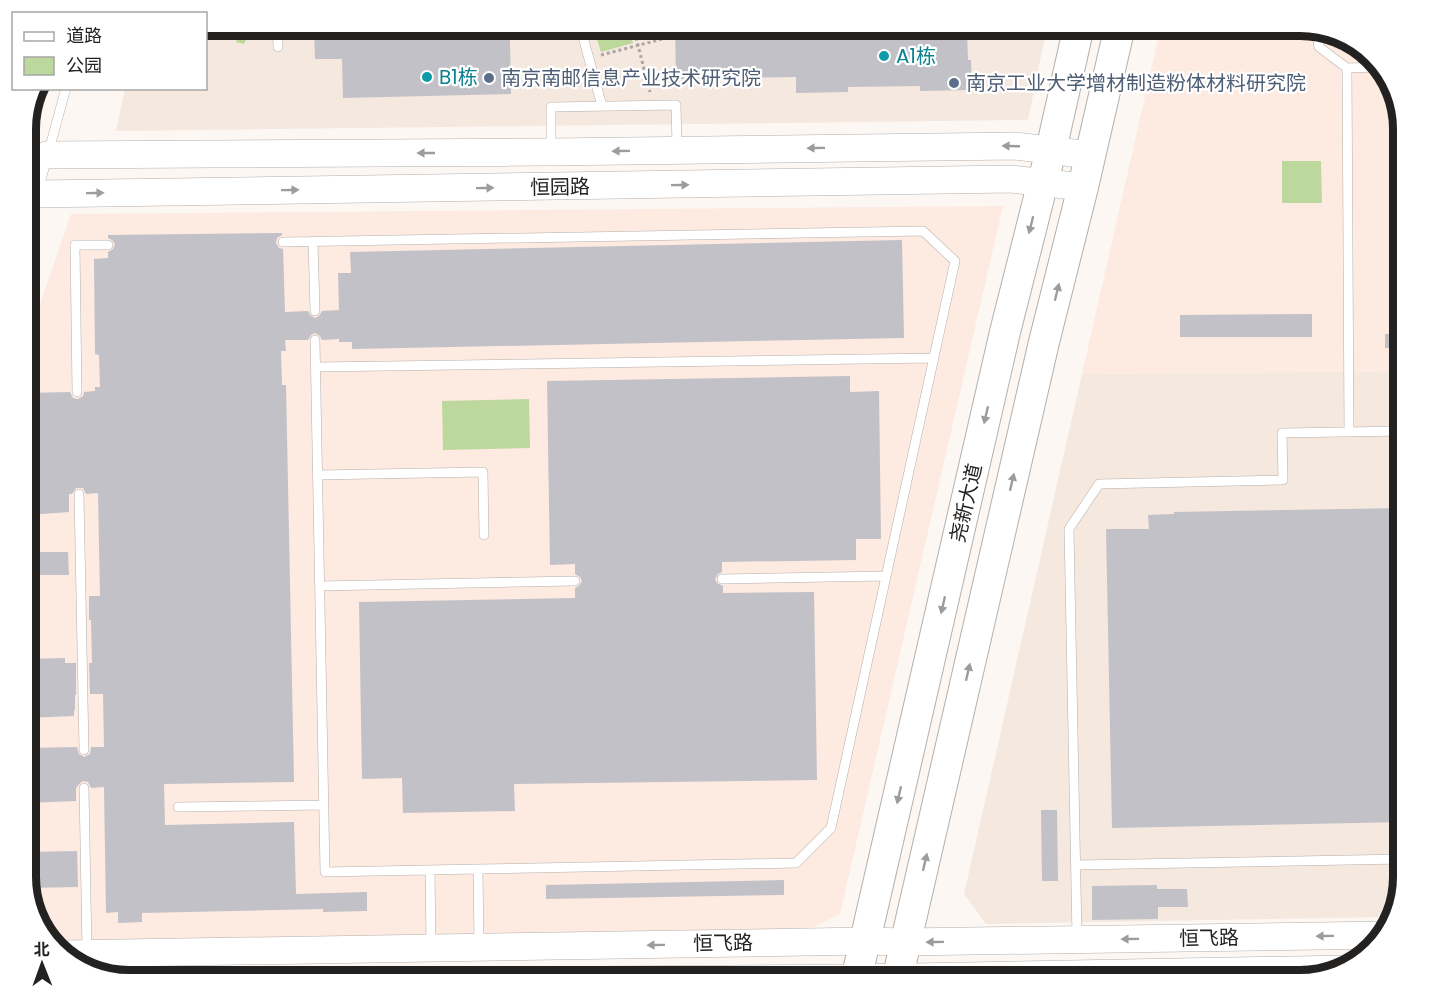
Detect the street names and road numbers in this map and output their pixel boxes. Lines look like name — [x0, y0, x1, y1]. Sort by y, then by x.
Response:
street label: 恒园路 — [530, 172, 590, 202]
street label: 尧新大道 — [943, 461, 989, 545]
street label: 恒飞路 — [1179, 923, 1239, 953]
street label: 恒飞路 — [693, 928, 753, 958]

